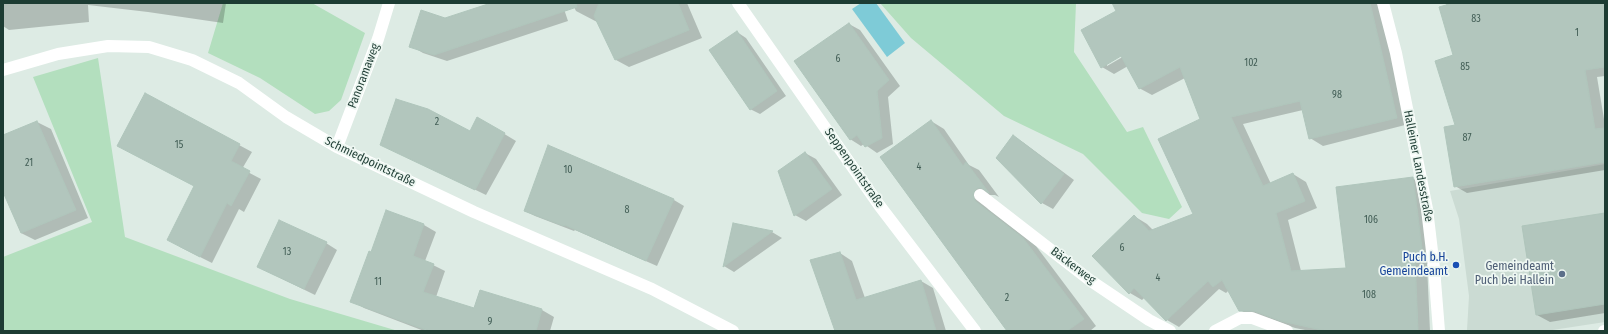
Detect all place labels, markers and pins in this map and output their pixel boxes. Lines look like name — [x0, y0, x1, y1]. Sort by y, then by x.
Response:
place label: Puch b.H. Gemeindeamt — [1379, 251, 1448, 279]
marker: Puch b.H. Gemeindeamt — [1451, 260, 1461, 270]
place label: Gemeindeamt Puch bei Hallein — [1475, 260, 1554, 288]
marker: Gemeindeamt Puch bei Hallein — [1557, 269, 1567, 279]

